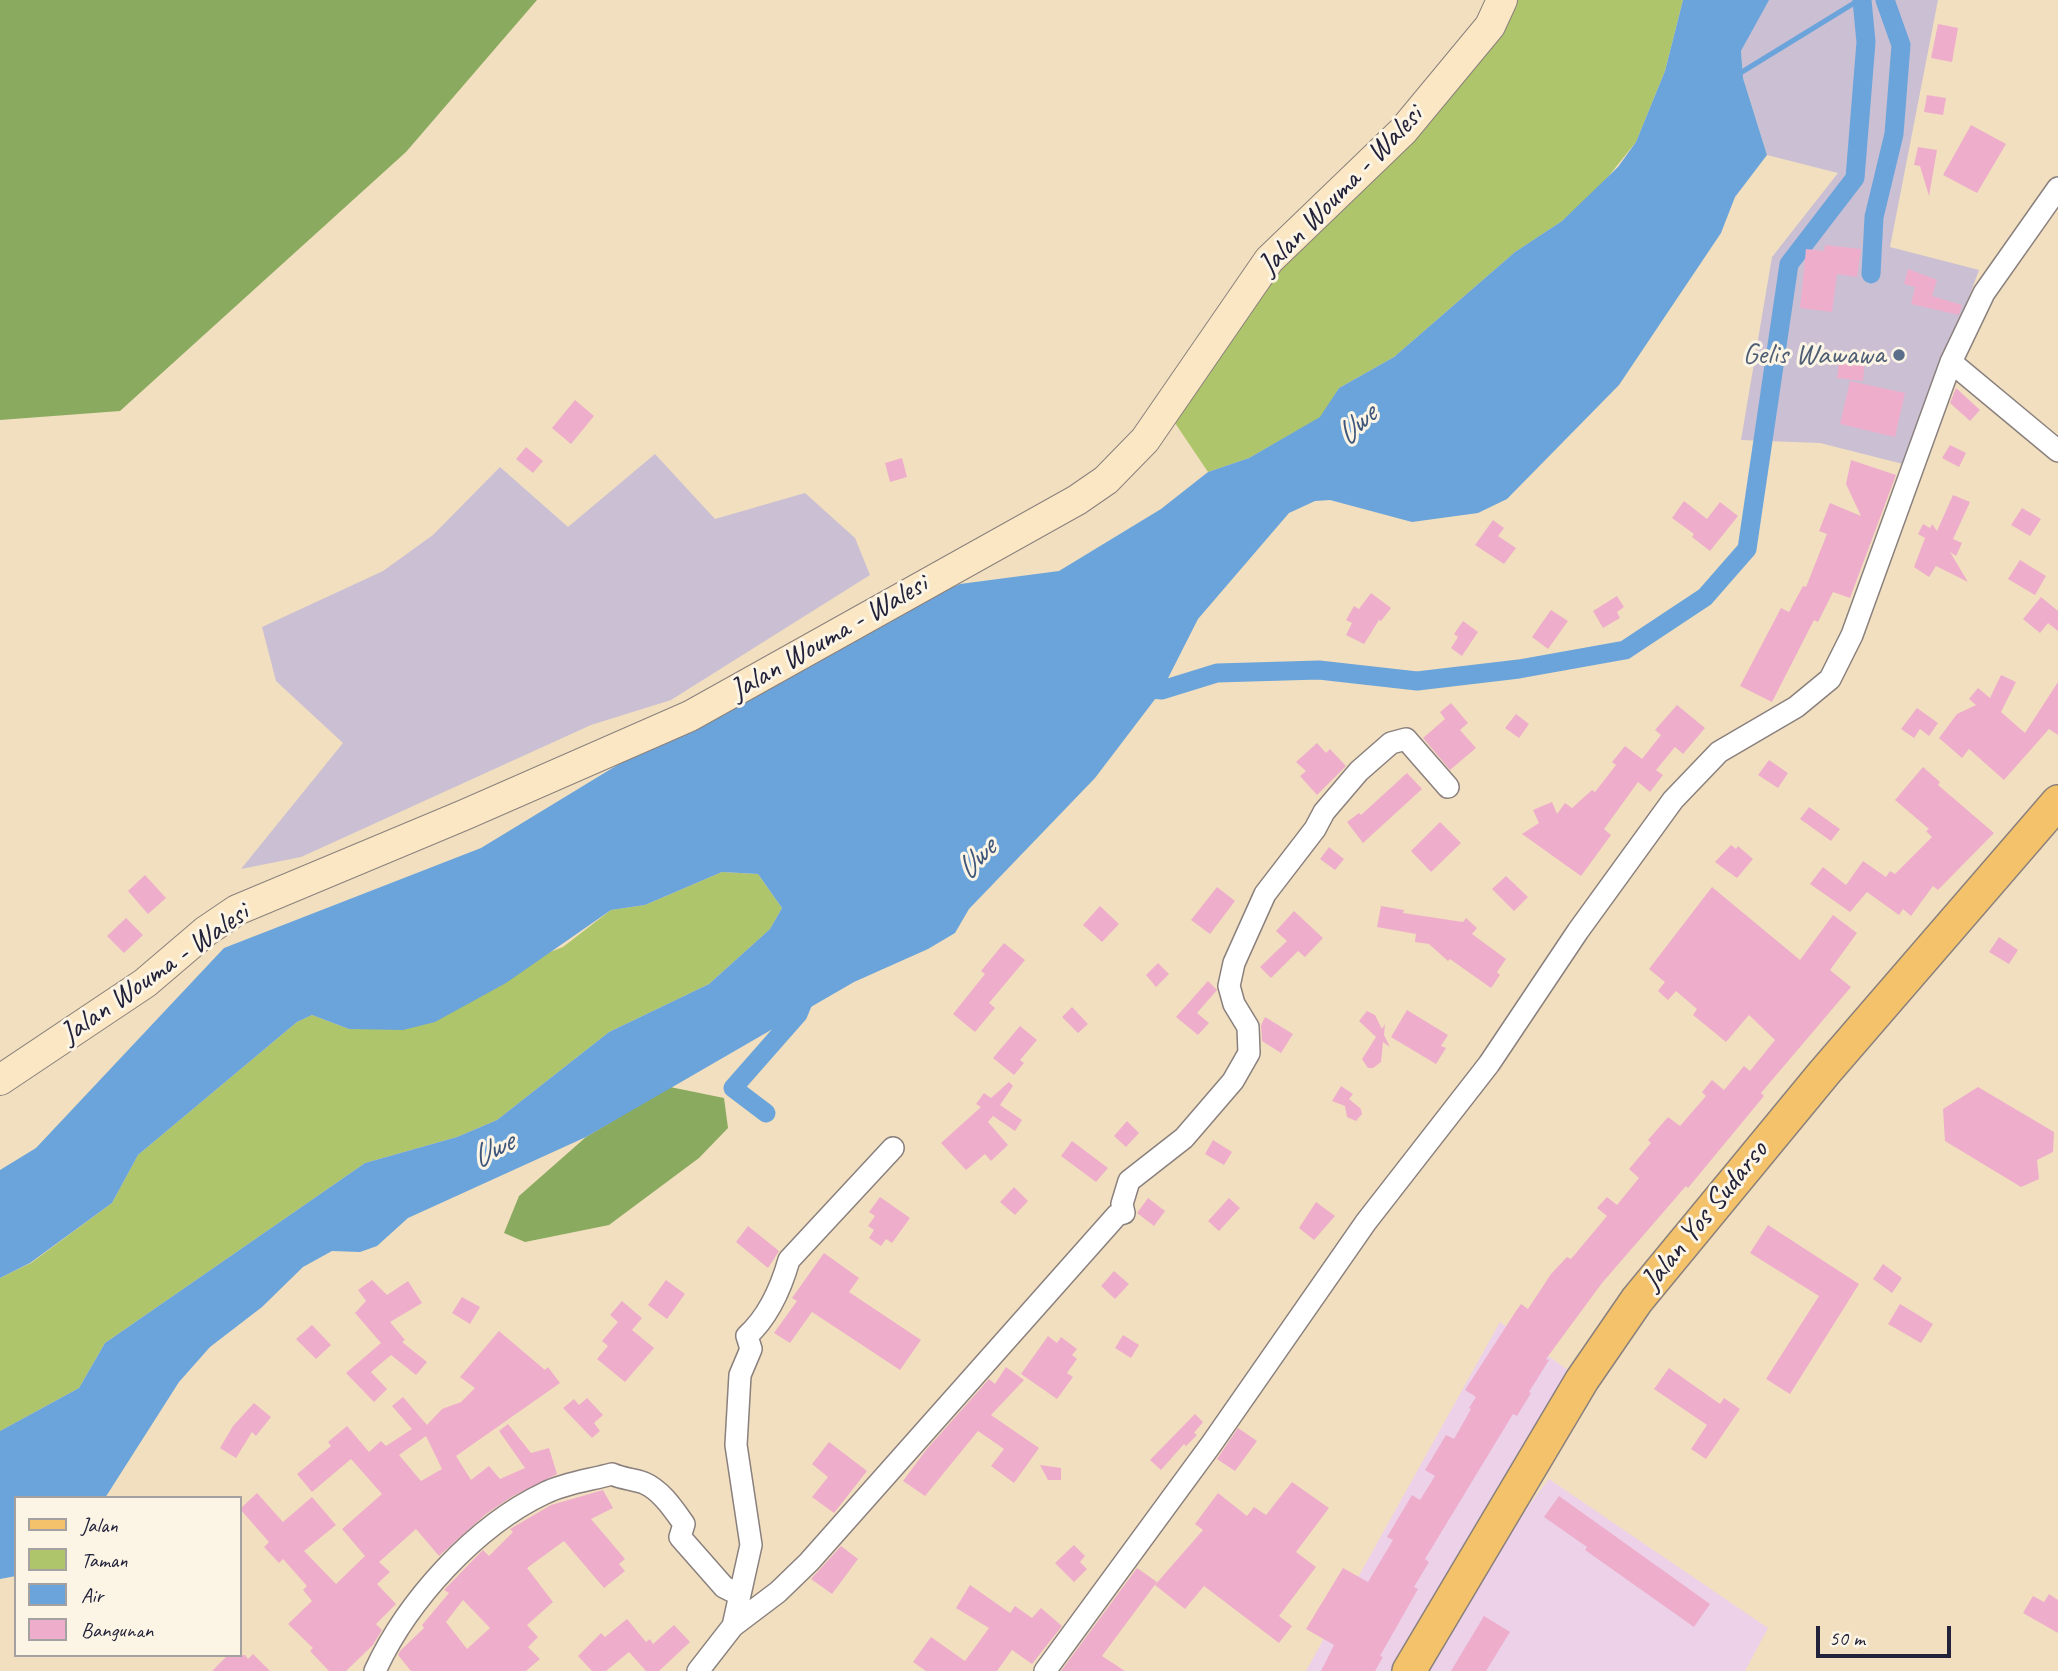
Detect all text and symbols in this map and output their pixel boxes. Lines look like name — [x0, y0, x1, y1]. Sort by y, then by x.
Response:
street label: Jalan Wouma - Walesi — [1251, 99, 1431, 283]
place label: Gelis Wawawa — [1742, 337, 1885, 373]
marker: Gelis Wawawa — [1891, 347, 1907, 363]
water label: Uwe — [1328, 397, 1386, 455]
street label: Jalan Wouma - Walesi — [724, 567, 934, 709]
water label: Uwe — [948, 831, 1006, 889]
street label: Jalan Wouma - Walesi — [54, 896, 256, 1052]
water label: Uwe — [465, 1124, 521, 1178]
street label: Jalan Yos Sudarso — [1634, 1134, 1776, 1298]
legend — [14, 1496, 242, 1657]
text: Jalan — [81, 1512, 118, 1538]
text: Taman — [81, 1547, 128, 1573]
text: Air — [81, 1582, 103, 1608]
scale bar — [1820, 1612, 1955, 1656]
text: Bangunan — [81, 1617, 153, 1643]
text: 50 m — [1829, 1625, 1865, 1651]

